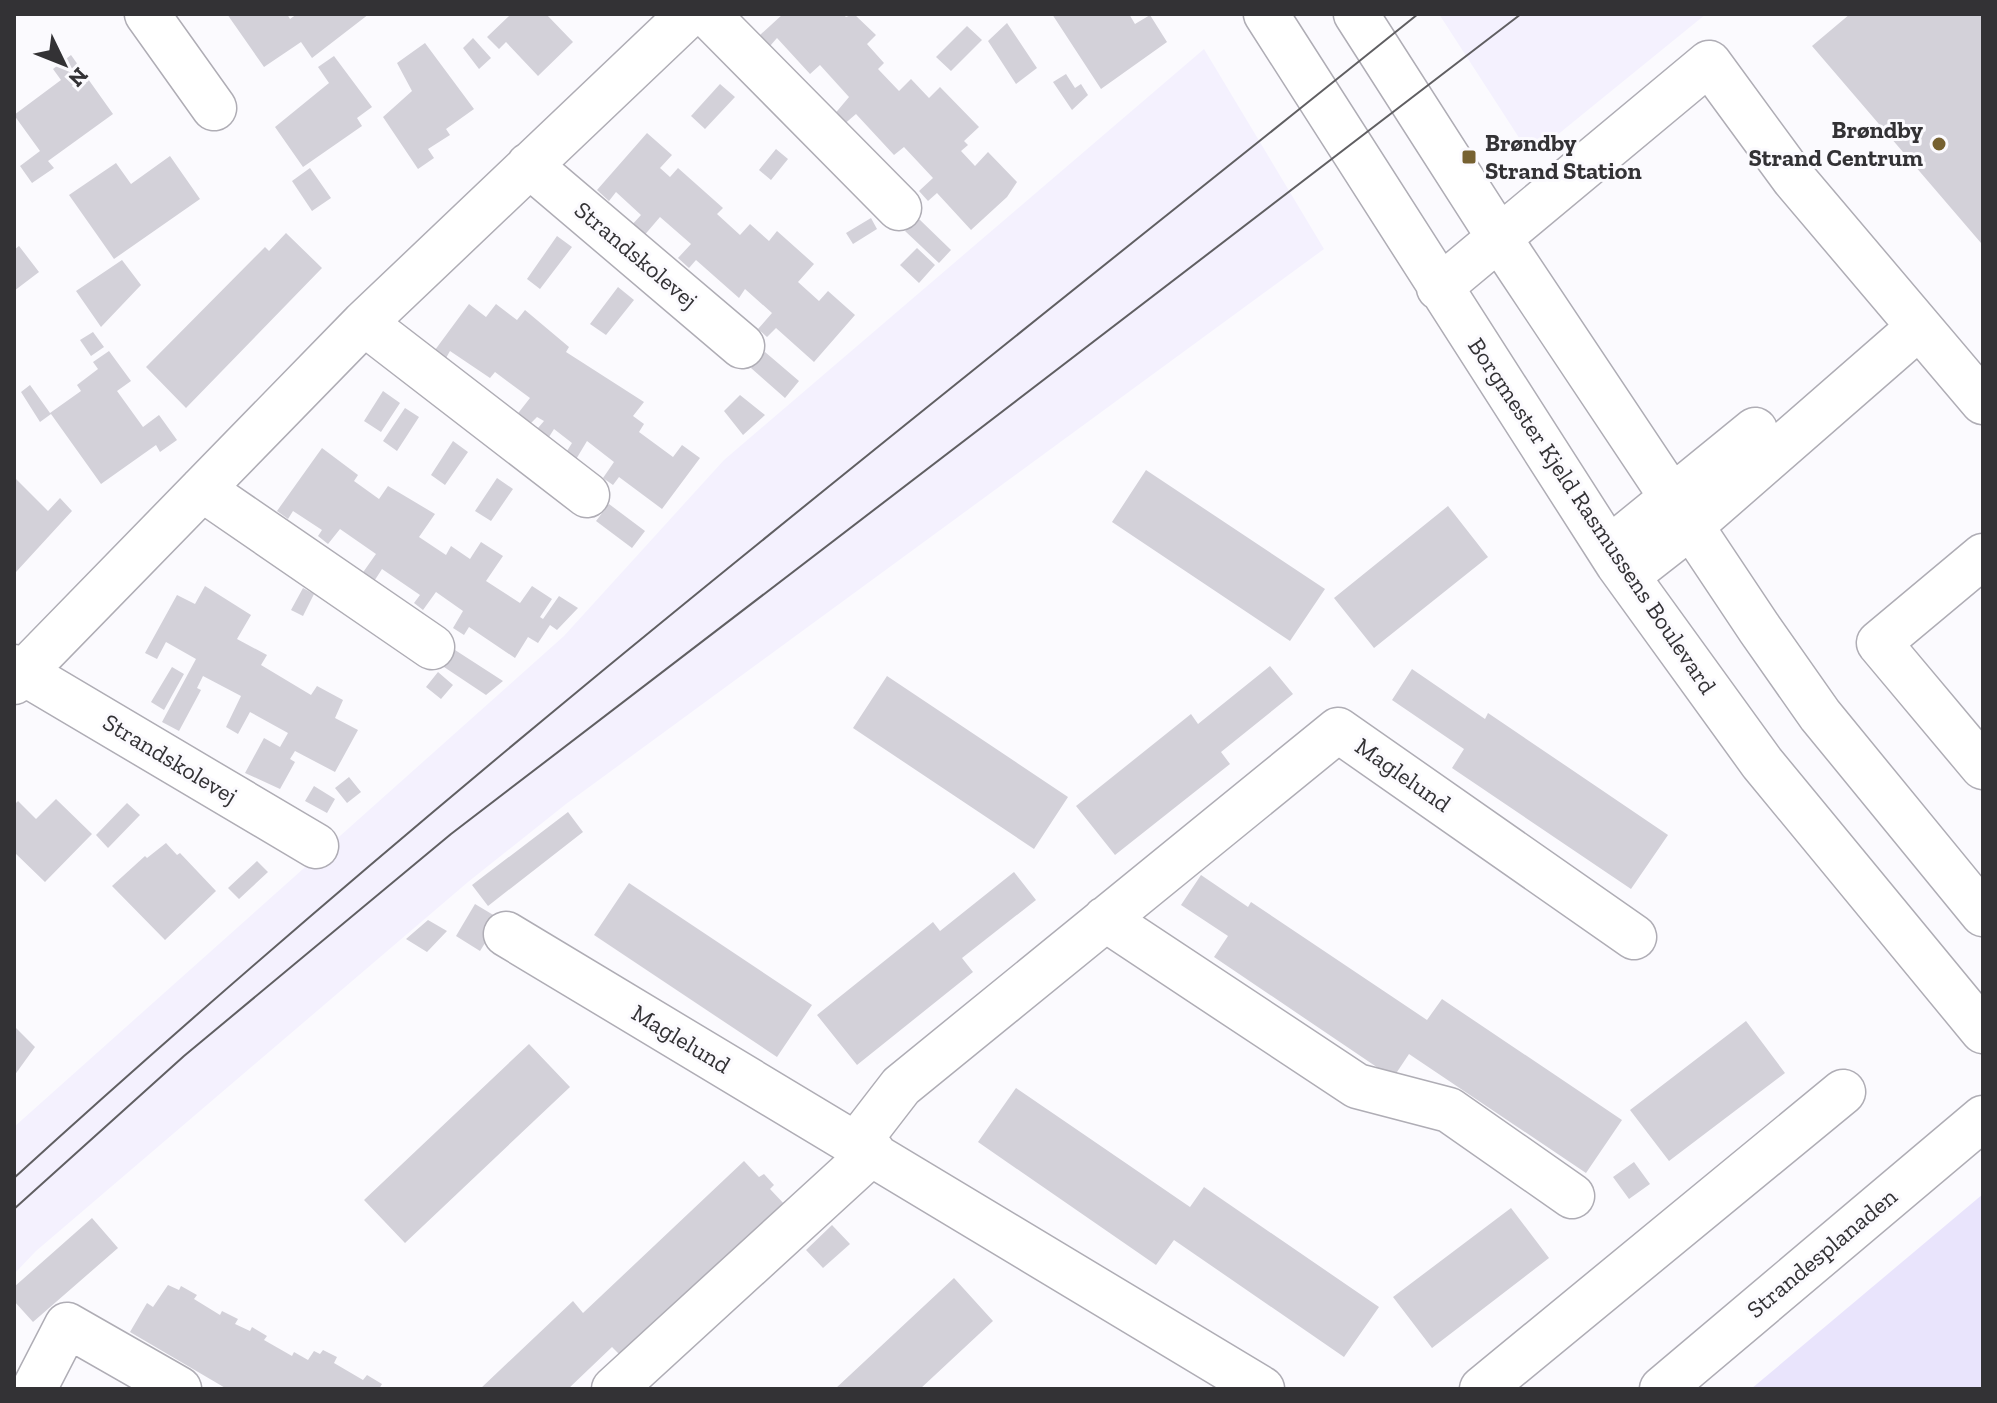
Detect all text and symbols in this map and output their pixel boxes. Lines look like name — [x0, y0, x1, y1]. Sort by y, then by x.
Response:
north arrow — [24, 24, 104, 104]
text: N — [63, 62, 94, 93]
place label: Brøndby Strand Centrum — [1748, 115, 1923, 172]
place label: Brøndby Strand Station — [1485, 128, 1642, 185]
marker: Brøndby Strand Centrum — [1930, 135, 1948, 153]
marker: Brøndby Strand Station — [1460, 148, 1478, 166]
street label: Strandskolevej — [569, 195, 704, 314]
street label: Borgmester Kjeld Rasmussens Boulevard — [1462, 332, 1723, 699]
street label: Strandskolevej — [98, 707, 243, 810]
street label: Maglelund — [1350, 731, 1457, 818]
street label: Maglelund — [627, 998, 736, 1079]
street label: Strandesplanaden — [1741, 1181, 1903, 1324]

